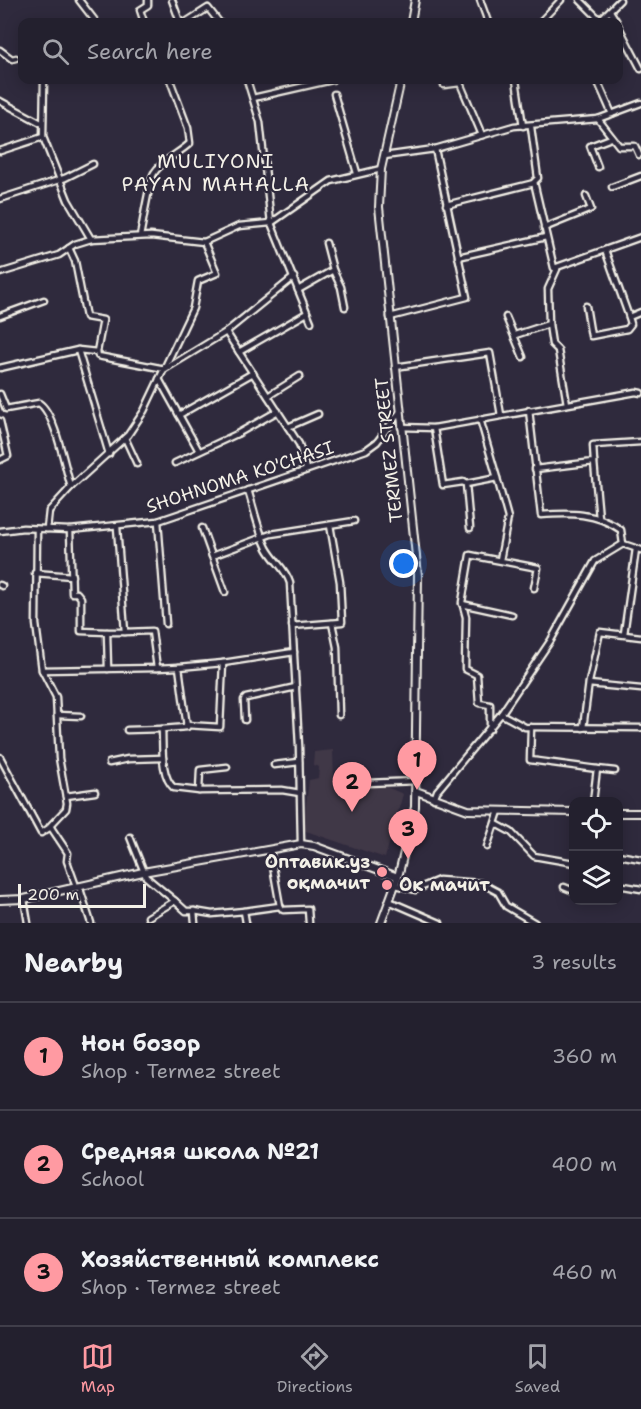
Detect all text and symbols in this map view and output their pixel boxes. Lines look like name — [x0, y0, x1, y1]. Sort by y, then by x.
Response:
search box — [18, 18, 623, 84]
icon: search — [39, 35, 72, 68]
text: Search here — [87, 37, 213, 66]
district label: MULIYONI PAYAN MAHALLA — [121, 148, 311, 197]
street label: TERMEZ STREET — [369, 376, 409, 524]
street label: SHOHNOMA KO'CHASI — [143, 435, 337, 519]
your location — [389, 549, 418, 578]
pin: 1 — [398, 740, 436, 790]
pin: 2 — [332, 762, 372, 812]
map controls — [569, 797, 623, 905]
button: locate — [569, 797, 623, 851]
pin: 3 — [388, 810, 428, 859]
place label: Оптавик.уз оқмачит — [265, 850, 370, 895]
button: layers — [569, 851, 623, 905]
marker: Оптавик.уз оқмачит — [375, 865, 389, 879]
place label: Ок мачит — [399, 873, 490, 897]
marker: Ок мачит — [380, 878, 394, 892]
scale bar — [18, 881, 146, 908]
text: 200 m — [27, 884, 79, 905]
text: Nearby — [24, 945, 123, 980]
text: 3 results — [531, 949, 617, 975]
text: Нон бозор — [81, 1029, 200, 1058]
text: 1 — [39, 1043, 48, 1069]
text: 360 m — [552, 1043, 617, 1069]
text: Shop · Termez street — [81, 1058, 281, 1084]
text: Средняя школа №21 — [81, 1137, 319, 1166]
text: 2 — [37, 1151, 51, 1177]
text: 400 m — [551, 1151, 617, 1177]
text: School — [81, 1166, 144, 1192]
text: Хозяйственный комплекс — [81, 1245, 379, 1274]
text: 3 — [37, 1259, 51, 1285]
text: 460 m — [552, 1259, 617, 1285]
text: Shop · Termez street — [81, 1274, 281, 1300]
tab: Map — [81, 1340, 115, 1397]
tab: Directions — [277, 1340, 353, 1397]
tab: Saved — [515, 1340, 560, 1397]

